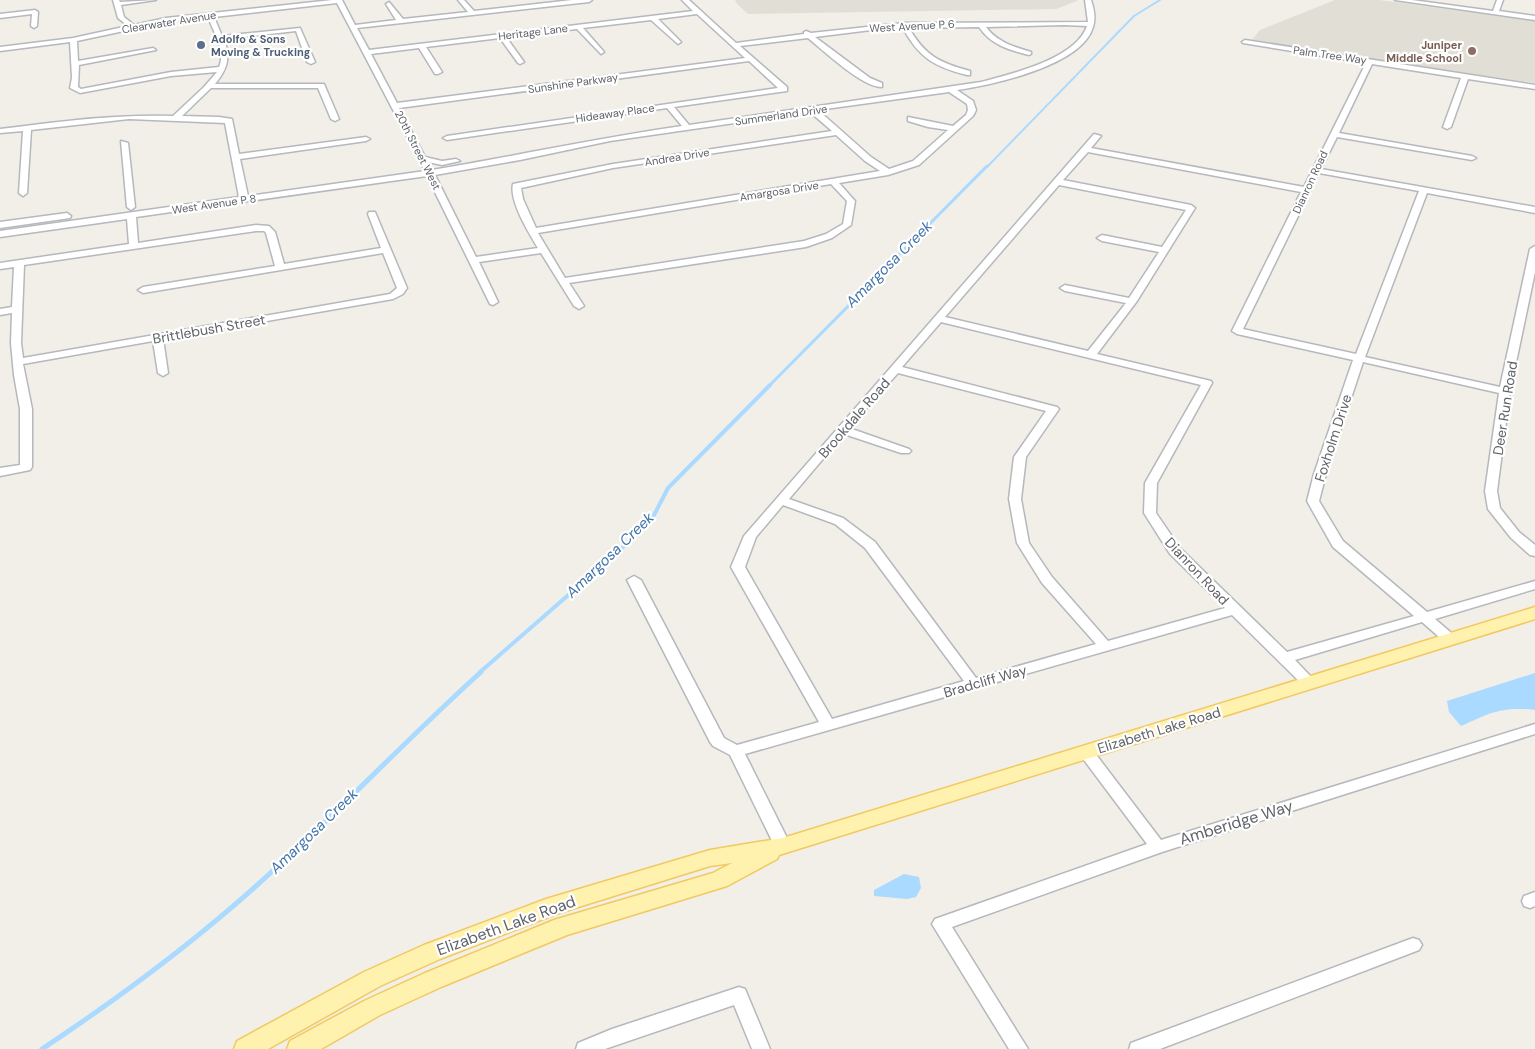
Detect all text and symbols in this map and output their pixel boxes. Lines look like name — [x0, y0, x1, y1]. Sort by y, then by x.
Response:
street label: Clearwater Avenue — [121, 8, 217, 36]
street label: West Avenue P 6 — [869, 17, 955, 35]
street label: Heritage Lane — [497, 21, 569, 43]
place label: Adolfo & Sons Moving & Trucking — [211, 32, 311, 59]
place label: Juniper Middle School — [1386, 38, 1462, 65]
marker: Adolfo & Sons Moving & Trucking — [195, 39, 207, 51]
street label: Palm Tree Way — [1292, 43, 1368, 67]
marker: Juniper Middle School — [1466, 45, 1478, 57]
street label: Sunshine Parkway — [527, 70, 619, 96]
street label: Hideaway Place — [575, 101, 655, 125]
street label: Summerland Drive — [734, 102, 828, 128]
street label: 20th Street West — [392, 108, 444, 192]
street label: Andrea Drive — [644, 145, 710, 169]
street label: Dianron Road — [1289, 148, 1331, 216]
street label: Amargosa Drive — [738, 178, 820, 204]
street label: West Avenue P 8 — [171, 191, 257, 217]
water label: Amargosa Creek — [841, 216, 937, 312]
street label: Brittlebush Street — [151, 310, 267, 348]
street label: Deer Run Road — [1489, 360, 1521, 456]
street label: Brookdale Road — [814, 374, 894, 462]
street label: Foxholm Drive — [1310, 392, 1356, 484]
water label: Amargosa Creek — [561, 508, 659, 603]
street label: Dianron Road — [1161, 533, 1233, 609]
street label: Bradcliff Way — [941, 660, 1029, 701]
street label: Elizabeth Lake Road — [1095, 703, 1223, 757]
water label: Amargosa Creek — [265, 784, 363, 879]
street label: Amberidge Way — [1177, 795, 1296, 850]
street label: Elizabeth Lake Road — [434, 891, 578, 960]

